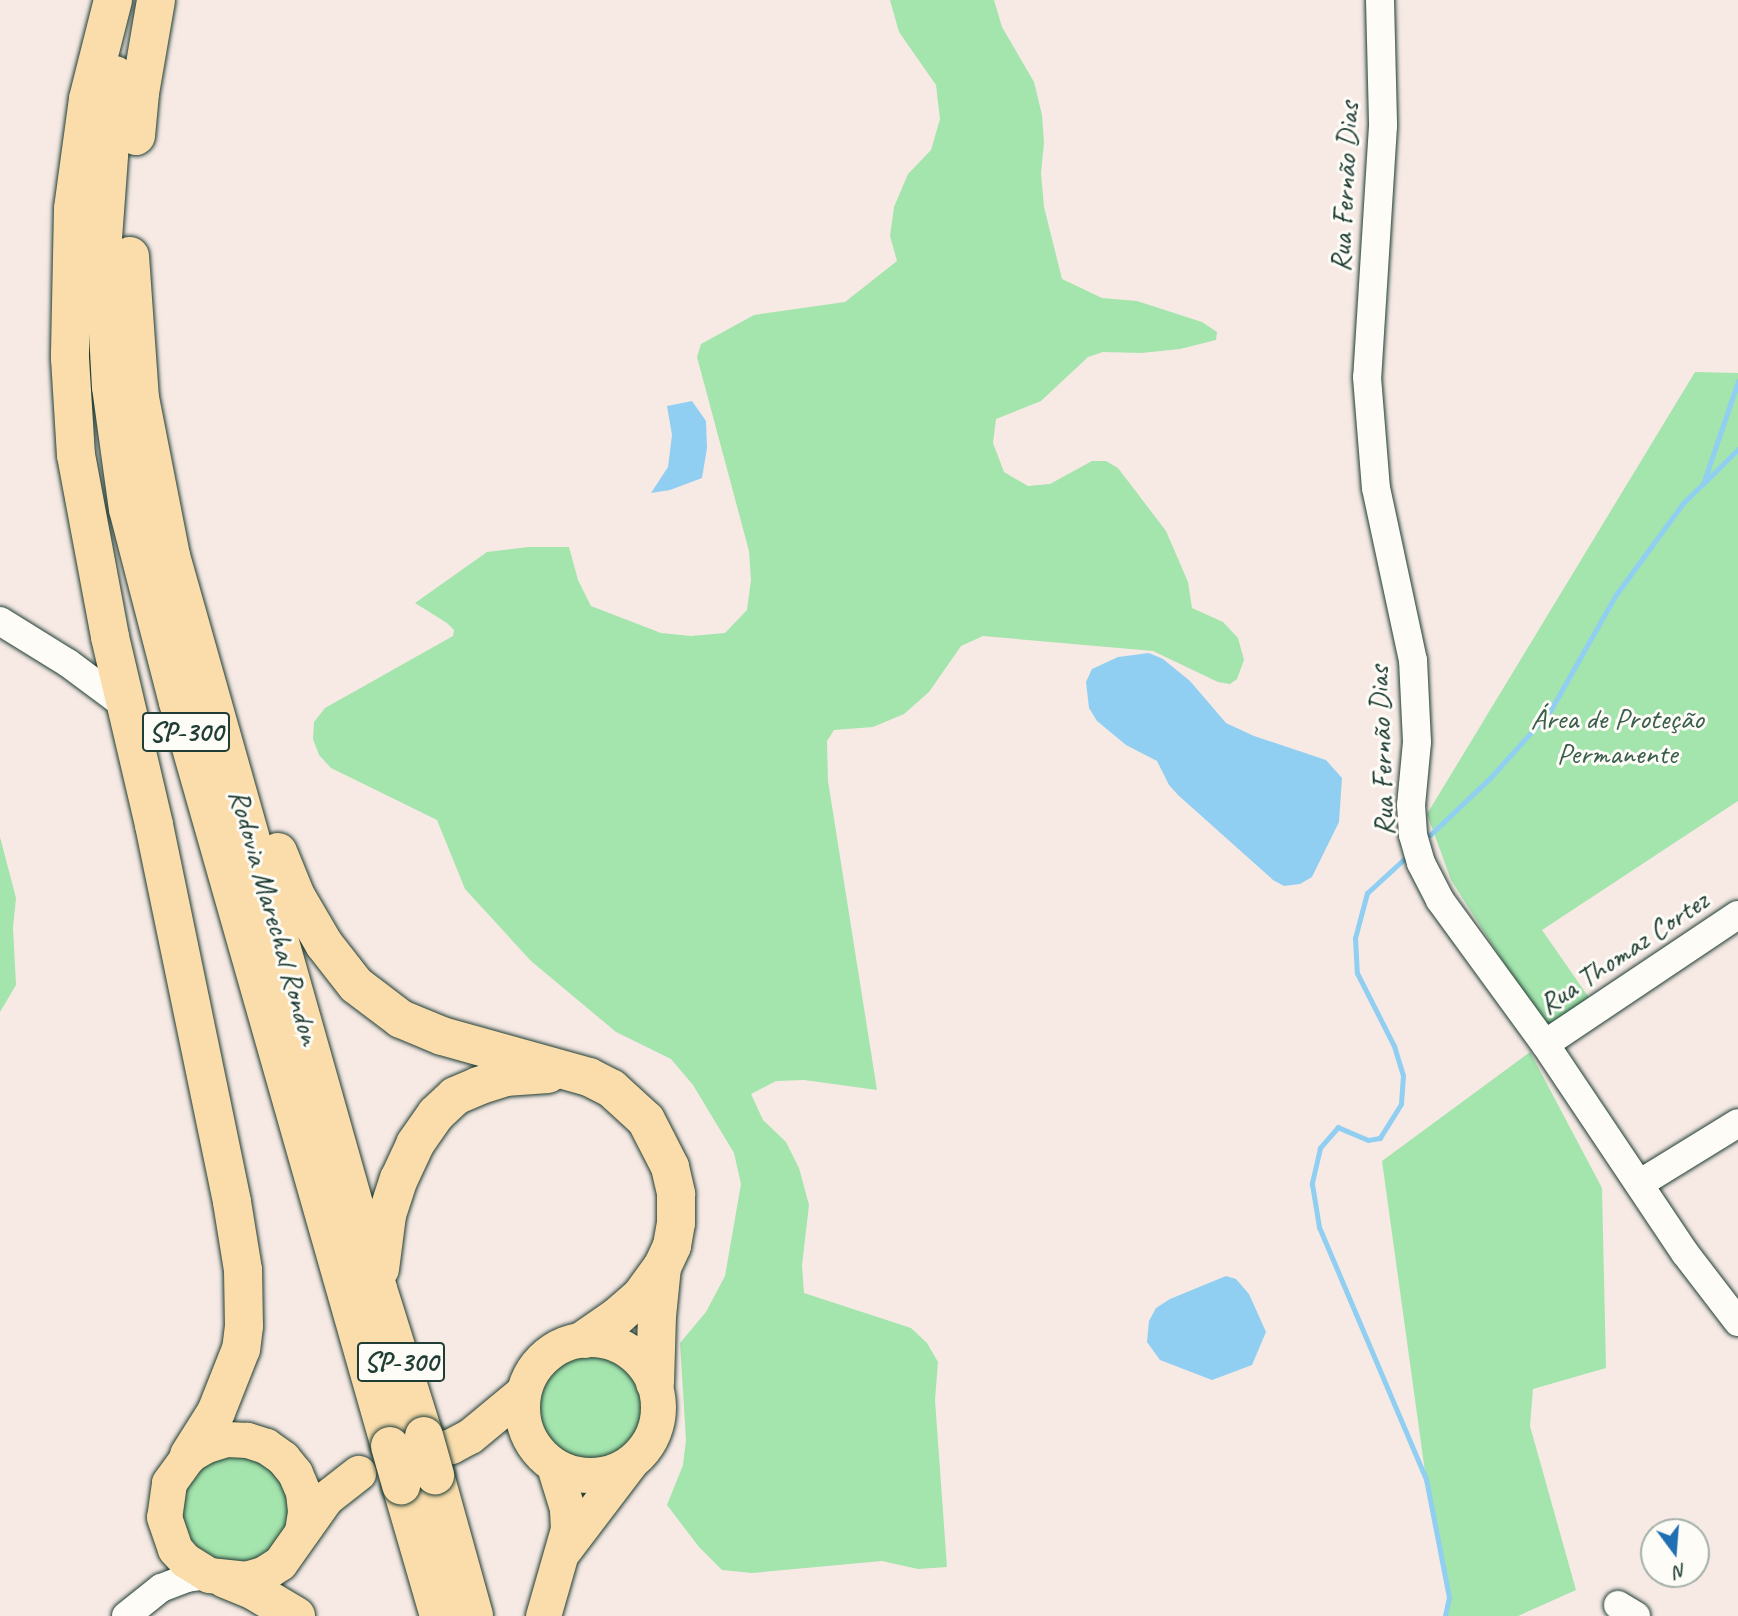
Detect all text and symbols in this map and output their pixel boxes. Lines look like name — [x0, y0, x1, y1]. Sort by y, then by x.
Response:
street label: Rua Fernão Dias — [1322, 101, 1366, 273]
street label: Rua Fernão Dias — [1360, 666, 1402, 836]
park label: Área de Proteção Permanente — [1530, 700, 1704, 770]
road number: SP-300 — [140, 708, 232, 756]
street label: Rodovia Marechal Rondon — [221, 785, 329, 1049]
street label: Rua Thomaz Cortez — [1532, 882, 1714, 1022]
road number: SP-300 — [356, 1338, 446, 1386]
north arrow — [1640, 1518, 1710, 1588]
text: N — [1671, 1558, 1689, 1584]

